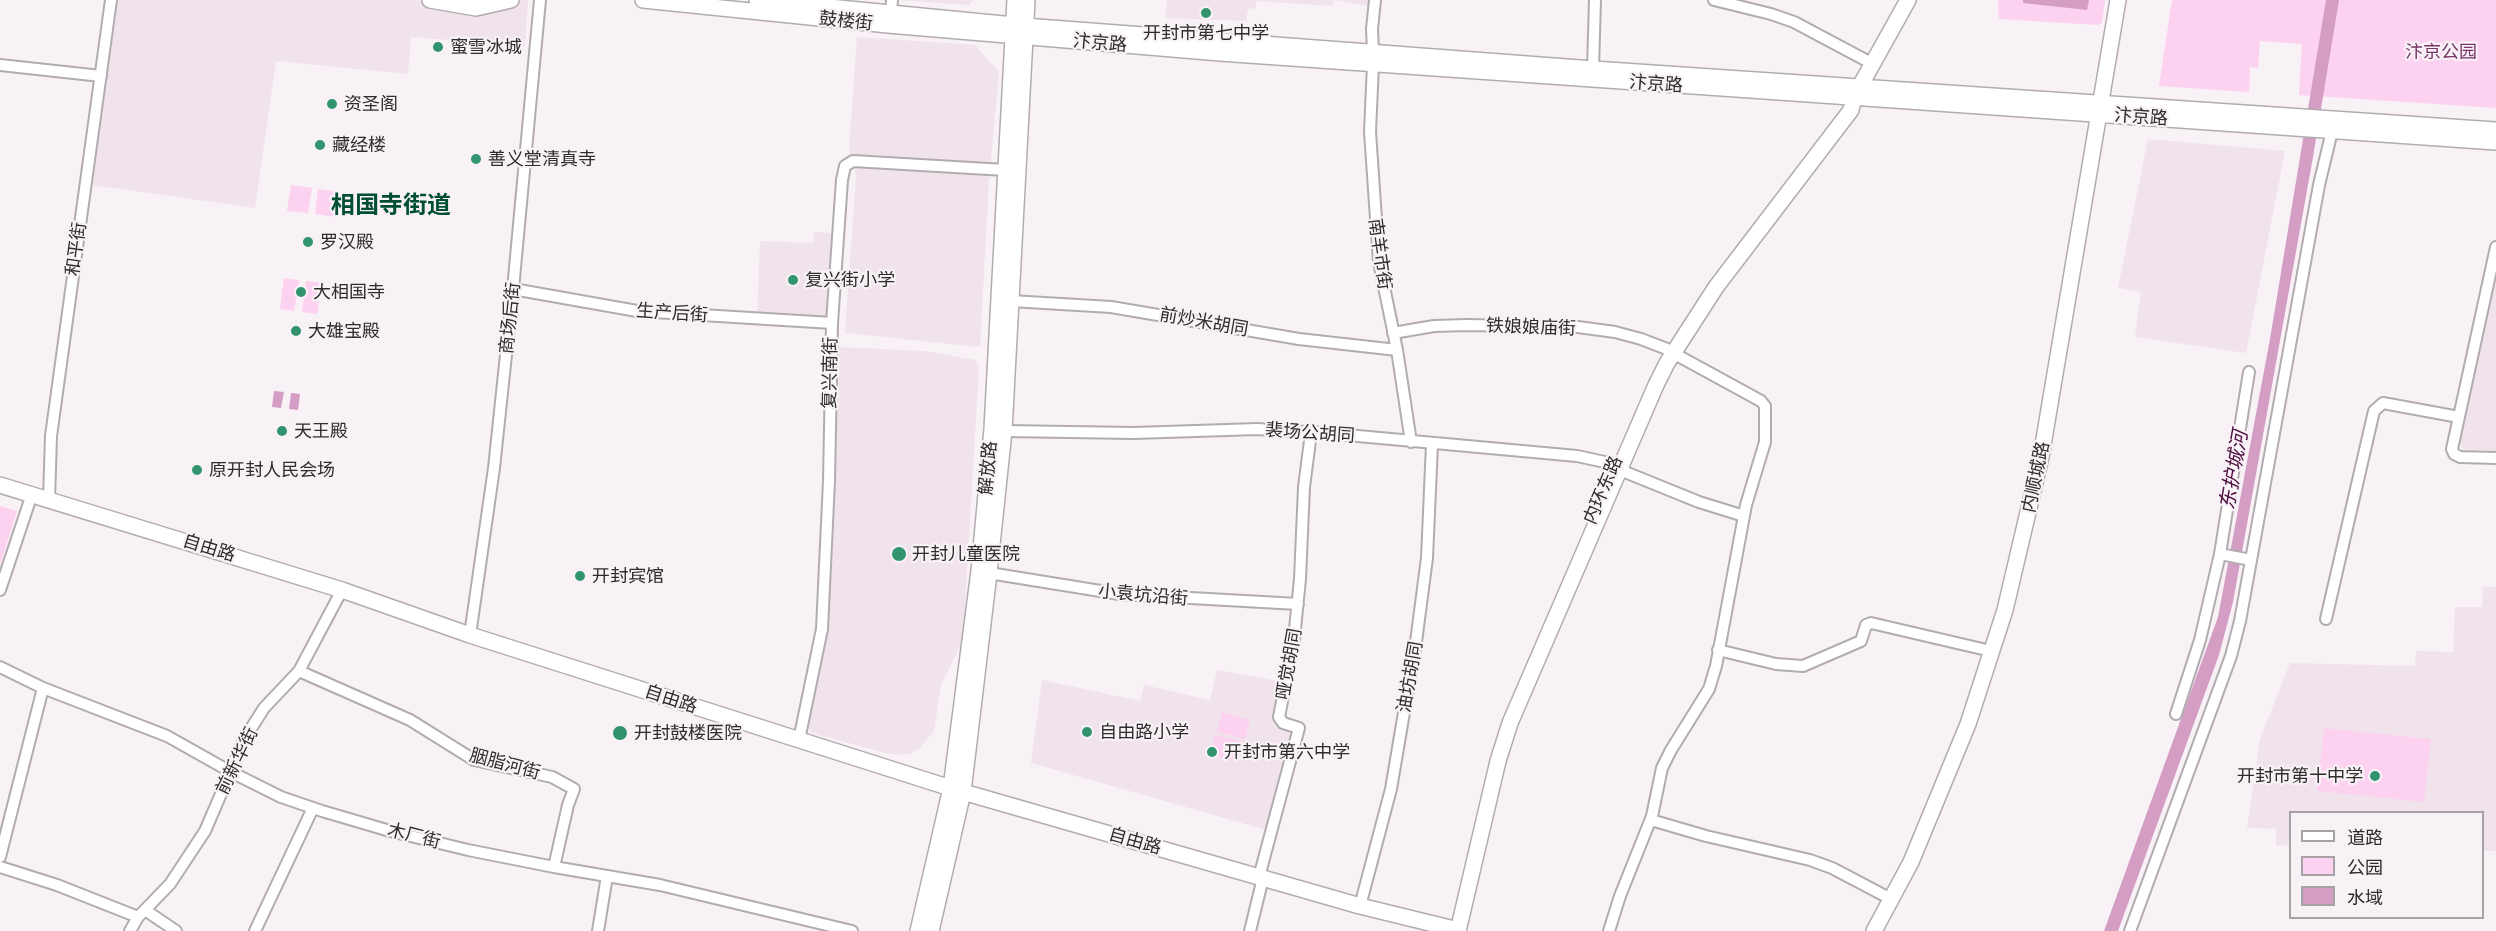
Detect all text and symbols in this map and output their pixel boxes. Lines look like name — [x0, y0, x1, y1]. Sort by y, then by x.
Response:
marker: 开封市第七中学 — [1199, 6, 1213, 20]
street label: 鼓楼街 — [818, 7, 874, 35]
place label: 开封市第七中学 — [1143, 22, 1269, 44]
street label: 汴京路 — [1072, 30, 1128, 56]
place label: 蜜雪冰城 — [450, 36, 522, 58]
marker: 蜜雪冰城 — [431, 40, 445, 54]
park label: 汴京公园 — [2405, 41, 2477, 63]
street label: 汴京路 — [1628, 71, 1684, 97]
place label: 资圣阁 — [344, 93, 398, 115]
marker: 资圣阁 — [325, 97, 339, 111]
street label: 汴京路 — [2113, 104, 2169, 130]
place label: 藏经楼 — [332, 134, 386, 156]
marker: 藏经楼 — [313, 138, 327, 152]
place label: 善义堂清真寺 — [488, 148, 596, 170]
marker: 善义堂清真寺 — [469, 152, 483, 166]
district label: 相国寺街道 — [331, 191, 451, 219]
street label: 南羊市街 — [1364, 217, 1396, 291]
street label: 和平街 — [62, 221, 90, 277]
place label: 罗汉殿 — [320, 231, 374, 253]
marker: 罗汉殿 — [301, 235, 315, 249]
place label: 复兴街小学 — [805, 269, 895, 291]
marker: 复兴街小学 — [786, 273, 800, 287]
place label: 大相国寺 — [313, 281, 385, 303]
street label: 商场后街 — [495, 281, 525, 355]
marker: 大相国寺 — [294, 285, 308, 299]
street label: 生产后街 — [635, 300, 709, 326]
street label: 前炒米胡同 — [1158, 304, 1250, 340]
street label: 铁娘娘庙街 — [1486, 315, 1576, 339]
place label: 大雄宝殿 — [308, 320, 380, 342]
marker: 大雄宝殿 — [289, 324, 303, 338]
street label: 复兴南街 — [819, 337, 841, 409]
street label: 裴场公胡同 — [1264, 419, 1356, 447]
place label: 天王殿 — [294, 420, 348, 442]
marker: 天王殿 — [275, 424, 289, 438]
water label: 东护城河 — [2215, 429, 2253, 511]
street label: 解放路 — [975, 440, 1001, 496]
street label: 内顺城路 — [2018, 440, 2054, 514]
street label: 内环东路 — [1579, 453, 1627, 527]
place label: 原开封人民会场 — [209, 459, 335, 481]
marker: 原开封人民会场 — [190, 463, 204, 477]
street label: 自由路 — [180, 530, 238, 566]
place label: 开封儿童医院 — [912, 543, 1020, 565]
marker: 开封儿童医院 — [890, 545, 908, 563]
place label: 开封宾馆 — [592, 565, 664, 587]
marker: 开封宾馆 — [573, 569, 587, 583]
street label: 小袁坑沿街 — [1097, 580, 1189, 610]
street label: 哑觉胡同 — [1272, 627, 1306, 701]
street label: 油坊胡同 — [1393, 640, 1427, 714]
street label: 自由路 — [642, 680, 700, 718]
place label: 自由路小学 — [1099, 721, 1189, 743]
place label: 开封鼓楼医院 — [634, 722, 742, 744]
street label: 前新华街 — [212, 724, 262, 798]
marker: 开封鼓楼医院 — [611, 724, 629, 742]
marker: 自由路小学 — [1080, 725, 1094, 739]
place label: 开封市第六中学 — [1224, 741, 1350, 763]
street label: 胭脂河街 — [467, 744, 543, 784]
marker: 开封市第六中学 — [1205, 745, 1219, 759]
place label: 开封市第十中学 — [2237, 765, 2363, 787]
marker: 开封市第十中学 — [2368, 769, 2382, 783]
legend — [2289, 811, 2484, 919]
street label: 木厂街 — [385, 819, 443, 853]
street label: 自由路 — [1106, 823, 1164, 859]
text: 道路 — [2347, 826, 2383, 848]
text: 公园 — [2347, 856, 2383, 878]
text: 水域 — [2347, 886, 2383, 908]

